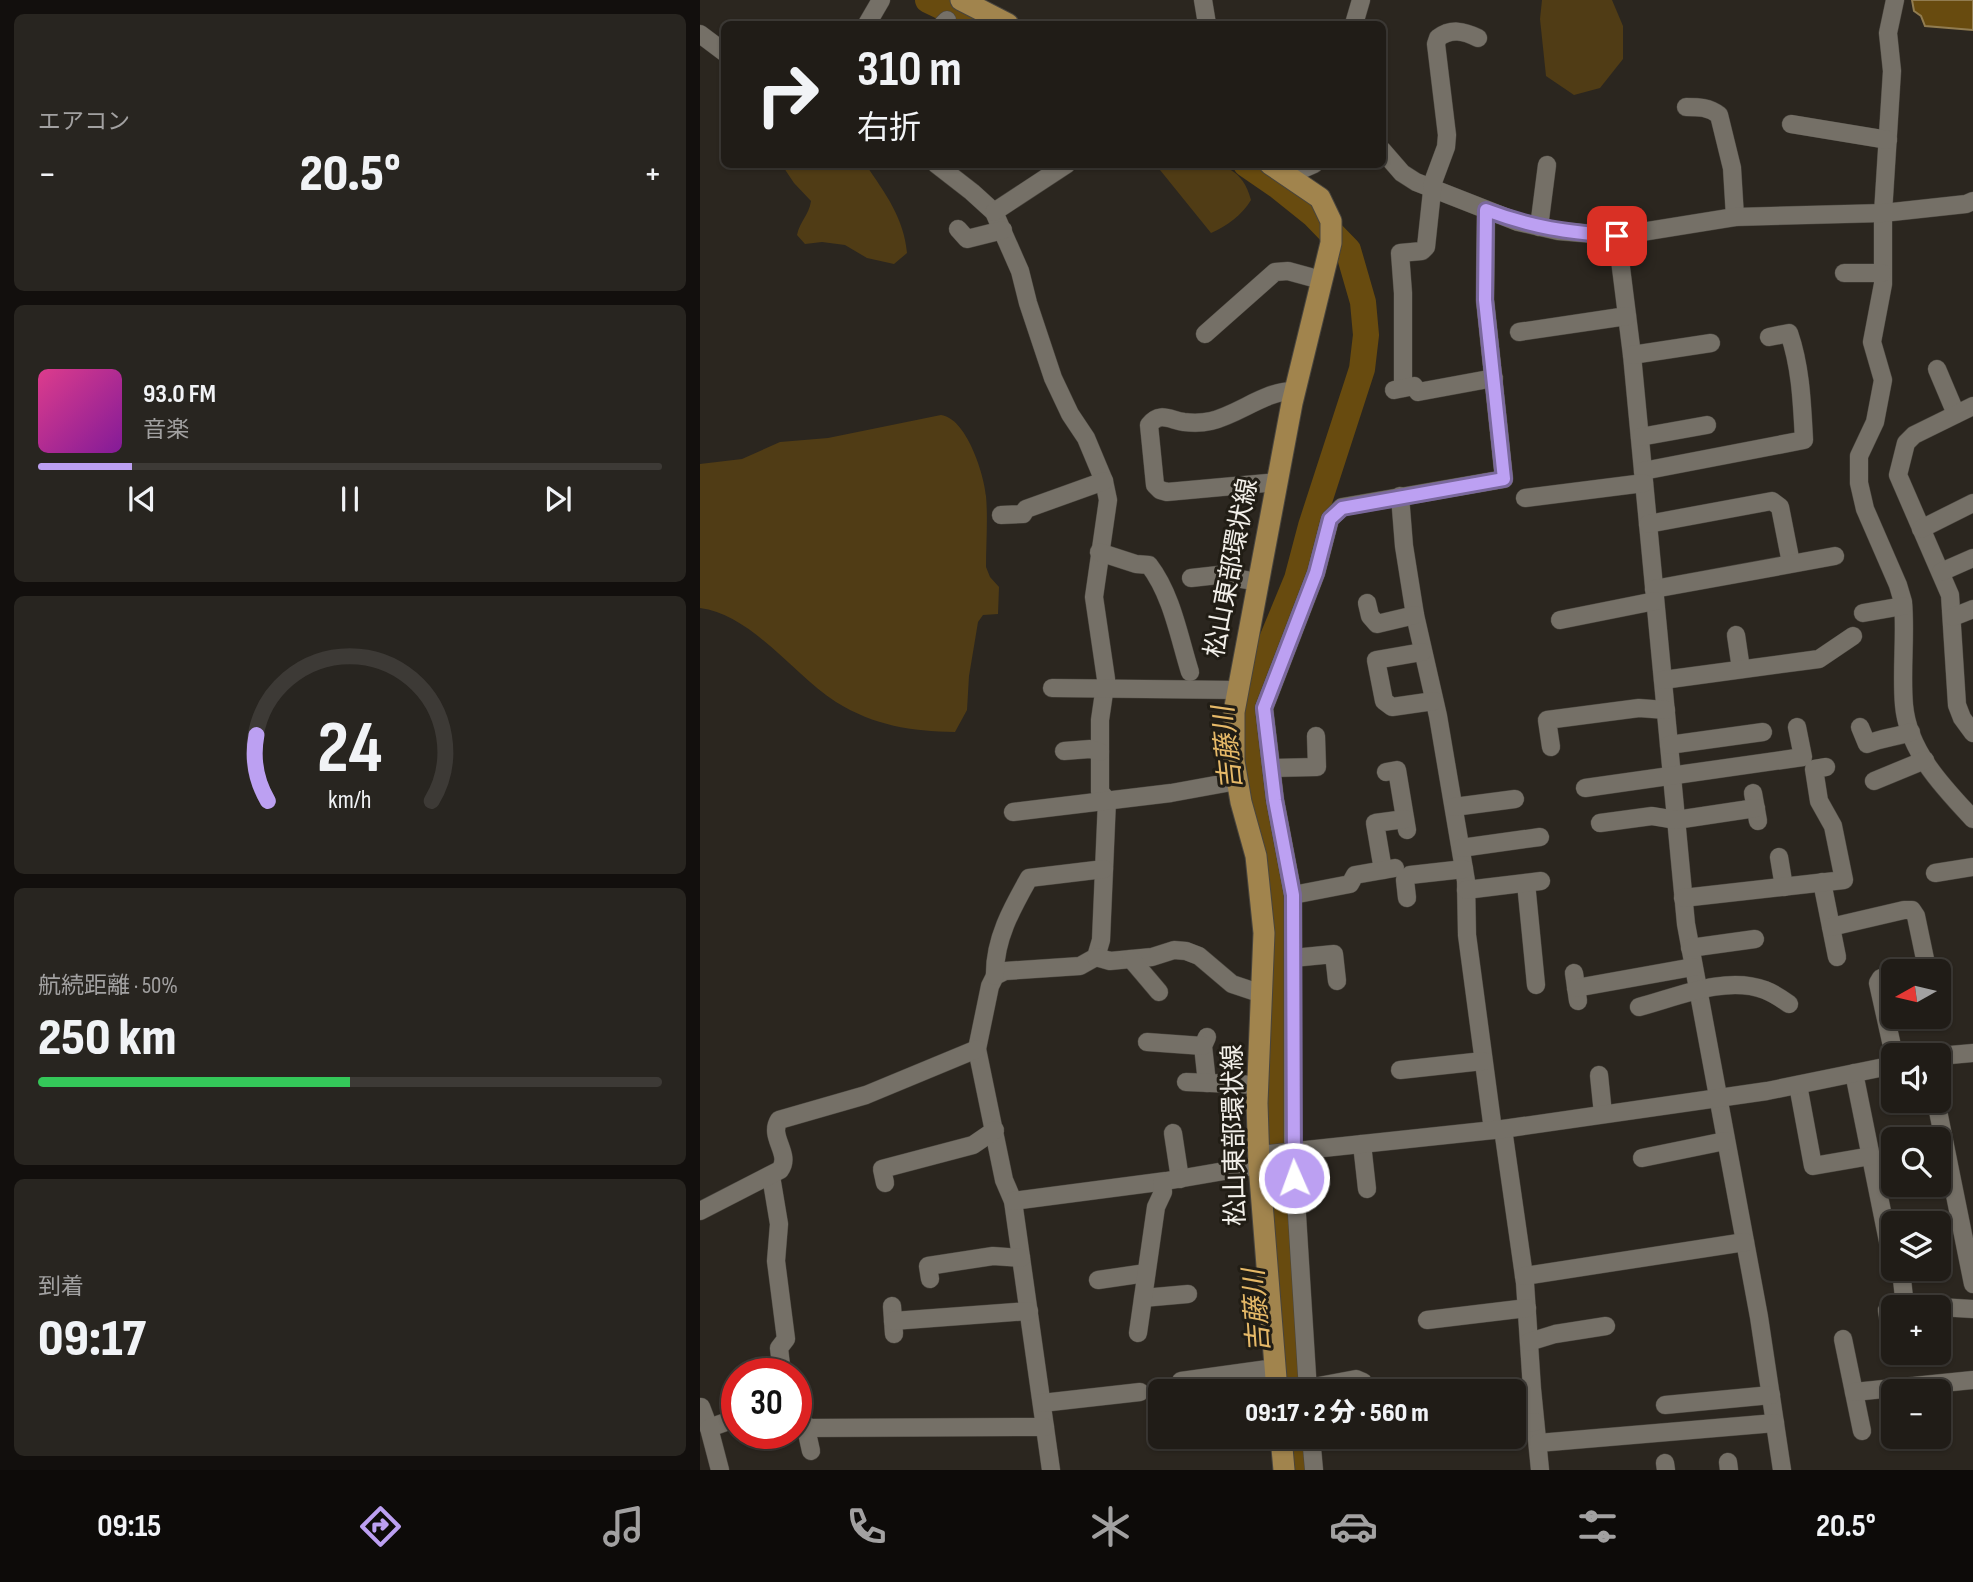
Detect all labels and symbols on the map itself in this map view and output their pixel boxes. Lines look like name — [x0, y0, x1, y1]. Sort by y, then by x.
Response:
pin — [1587, 206, 1647, 266]
street label: 松山東部環状線 — [1199, 476, 1265, 660]
water label: 吉藤川 — [1207, 702, 1249, 792]
north arrow — [1881, 959, 1951, 1029]
street label: 松山東部環状線 — [1218, 1044, 1252, 1226]
position arrow — [1257, 1141, 1331, 1215]
water label: 吉藤川 — [1237, 1265, 1276, 1354]
speed limit sign: 30 — [721, 1358, 812, 1449]

